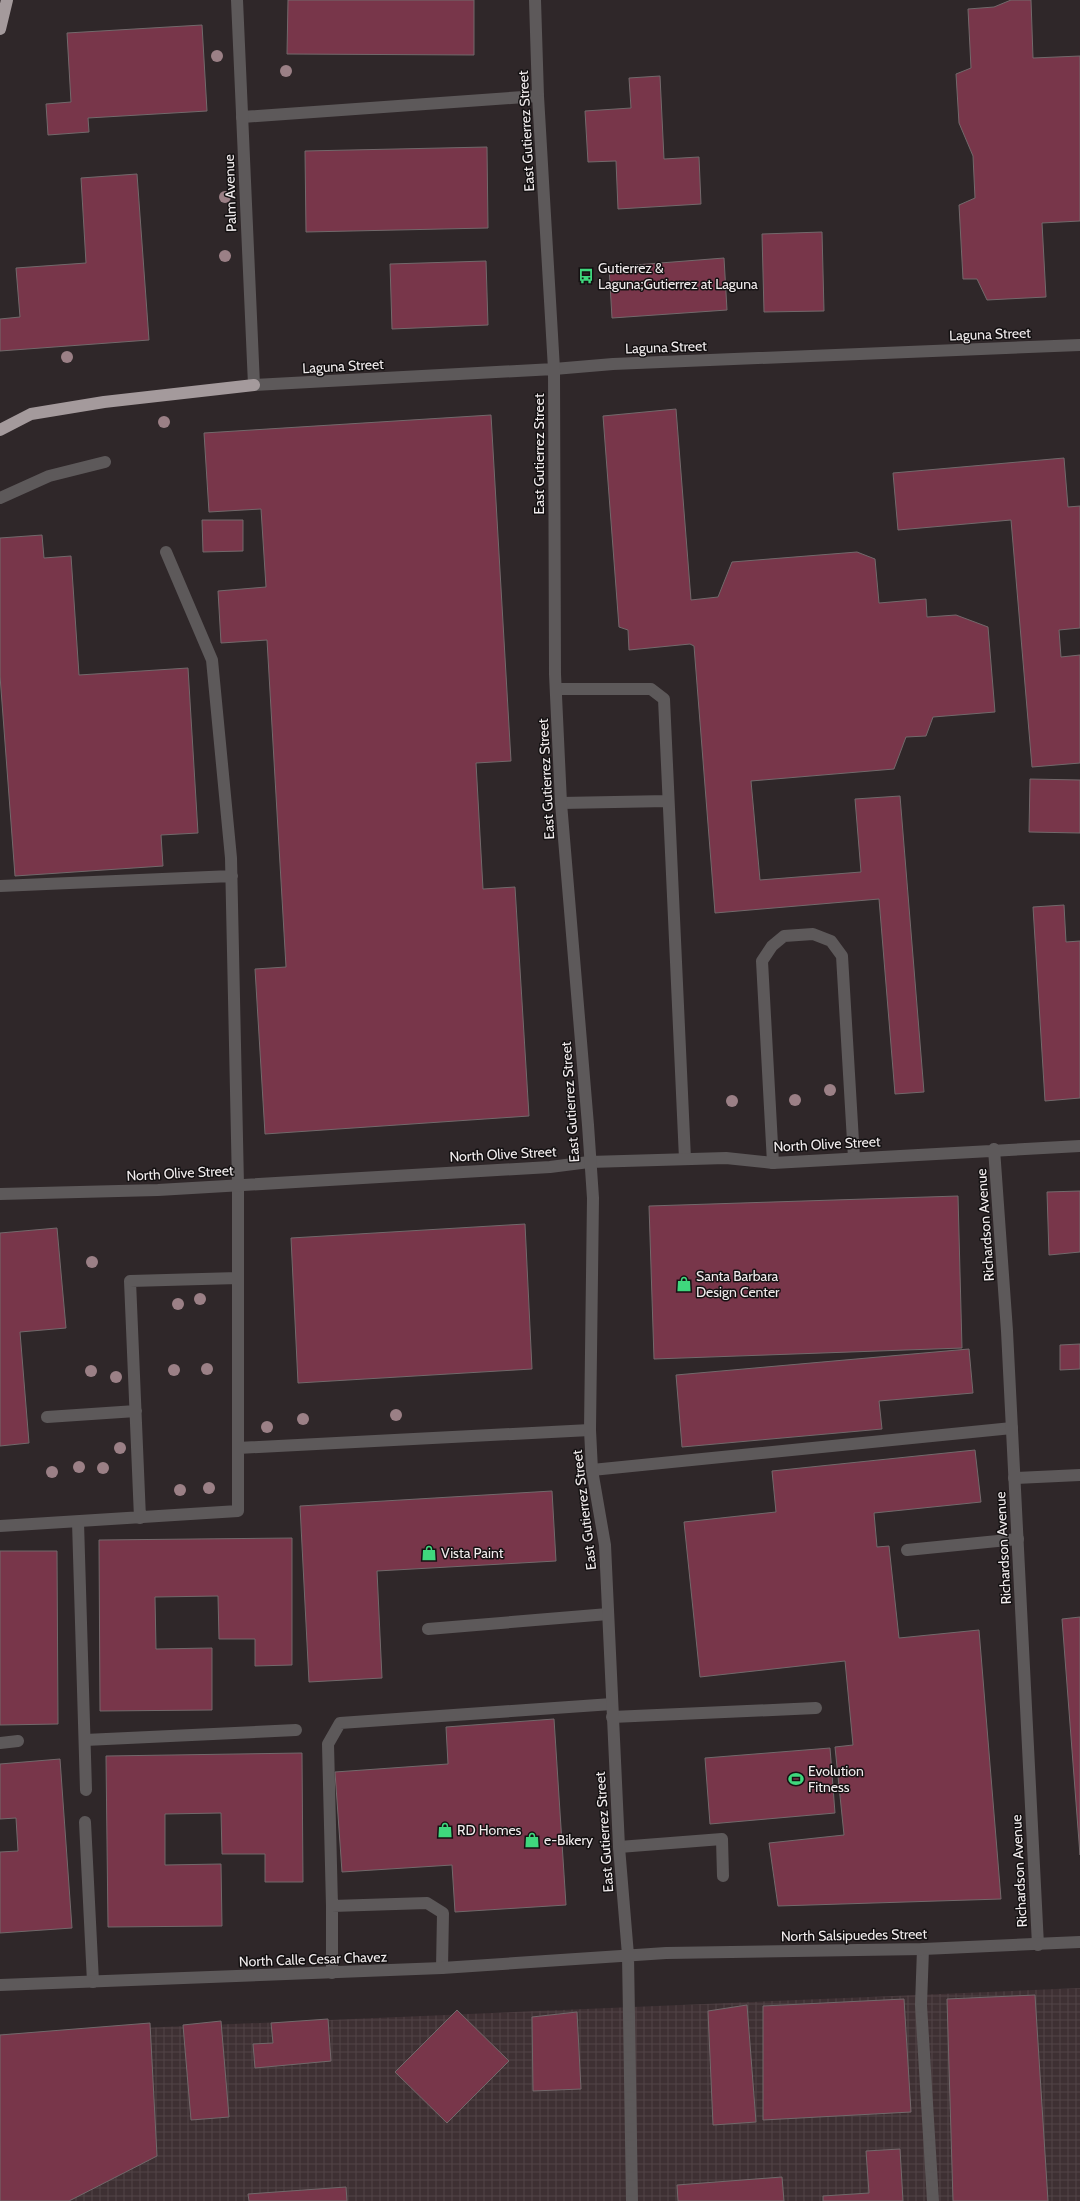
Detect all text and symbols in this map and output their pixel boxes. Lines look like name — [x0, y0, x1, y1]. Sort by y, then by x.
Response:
street label: East Gutierrez Street — [514, 70, 538, 192]
street label: Palm Avenue — [220, 154, 240, 232]
place label: Gutierrez & Laguna;Gutierrez at Laguna — [598, 259, 758, 293]
bus stop icon: Gutierrez & Laguna;Gutierrez at Laguna — [577, 267, 595, 285]
street label: Laguna Street — [949, 324, 1031, 344]
street label: Laguna Street — [625, 337, 707, 357]
street label: Laguna Street — [302, 355, 385, 377]
street label: East Gutierrez Street — [530, 393, 548, 515]
street label: East Gutierrez Street — [534, 718, 558, 840]
street label: East Gutierrez Street — [557, 1041, 583, 1163]
street label: North Olive Street — [773, 1132, 881, 1156]
street label: North Olive Street — [449, 1142, 557, 1166]
street label: North Olive Street — [126, 1161, 234, 1185]
street label: Richardson Avenue — [972, 1168, 998, 1282]
place label: Santa Barbara Design Center — [696, 1267, 780, 1301]
shop icon: Santa Barbara Design Center — [675, 1275, 693, 1293]
street label: East Gutierrez Street — [568, 1448, 600, 1571]
street label: Richardson Avenue — [991, 1491, 1015, 1605]
shop icon: Vista Paint — [420, 1544, 438, 1562]
place label: Vista Paint — [441, 1544, 504, 1562]
place label: Evolution Fitness — [808, 1762, 864, 1796]
sports icon: Evolution Fitness — [787, 1770, 805, 1788]
street label: East Gutierrez Street — [591, 1771, 617, 1893]
street label: Richardson Avenue — [1007, 1814, 1031, 1928]
shop icon: RD Homes — [436, 1821, 454, 1839]
place label: RD Homes — [457, 1821, 522, 1839]
shop icon: e-Bikery — [523, 1831, 541, 1849]
place label: e-Bikery — [544, 1831, 593, 1849]
street label: North Salsipuedes Street — [781, 1925, 928, 1945]
street label: North Calle Cesar Chavez — [239, 1947, 388, 1971]

